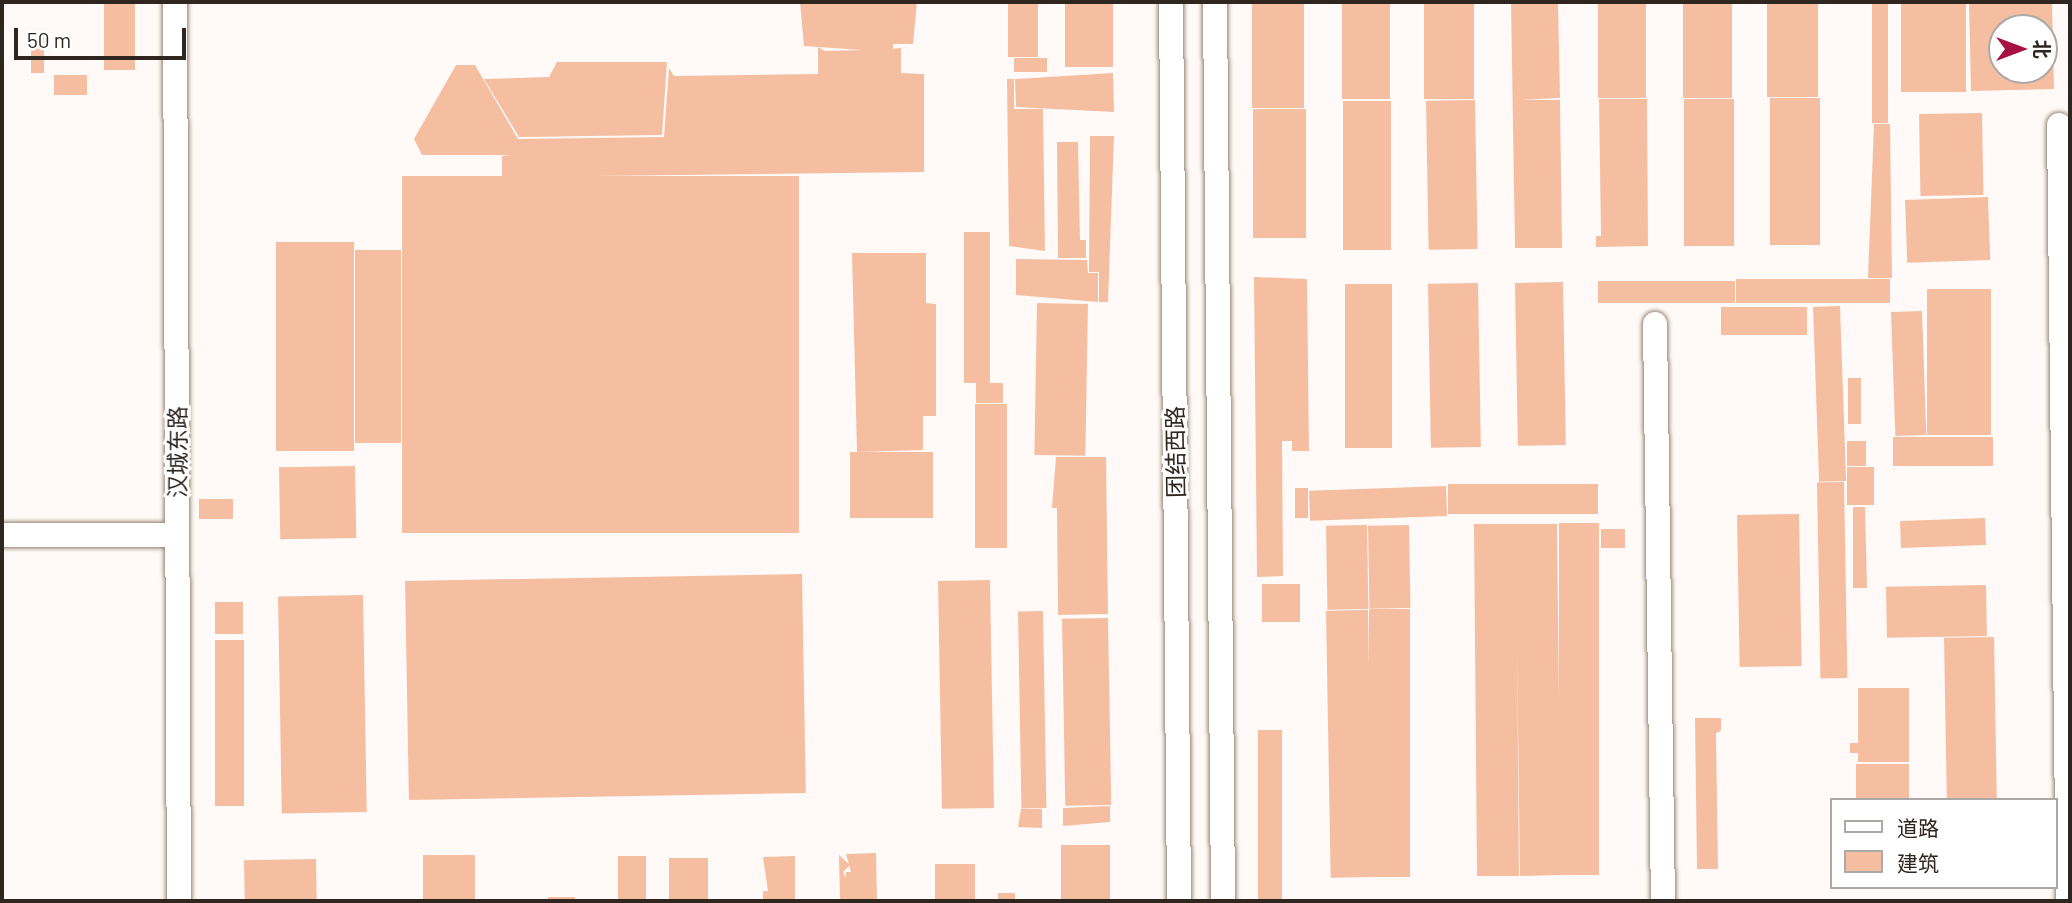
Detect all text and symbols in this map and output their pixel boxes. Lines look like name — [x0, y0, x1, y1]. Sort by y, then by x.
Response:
scale bar — [18, 14, 189, 58]
north arrow — [1988, 14, 2058, 84]
text: 50 m — [27, 27, 71, 52]
text: 北 — [2031, 39, 2054, 59]
street label: 汉城东路 — [163, 406, 191, 498]
street label: 团结西路 — [1160, 406, 1190, 498]
legend — [1830, 798, 2058, 889]
text: 道路 — [1897, 815, 1939, 840]
text: 建筑 — [1897, 850, 1939, 875]

